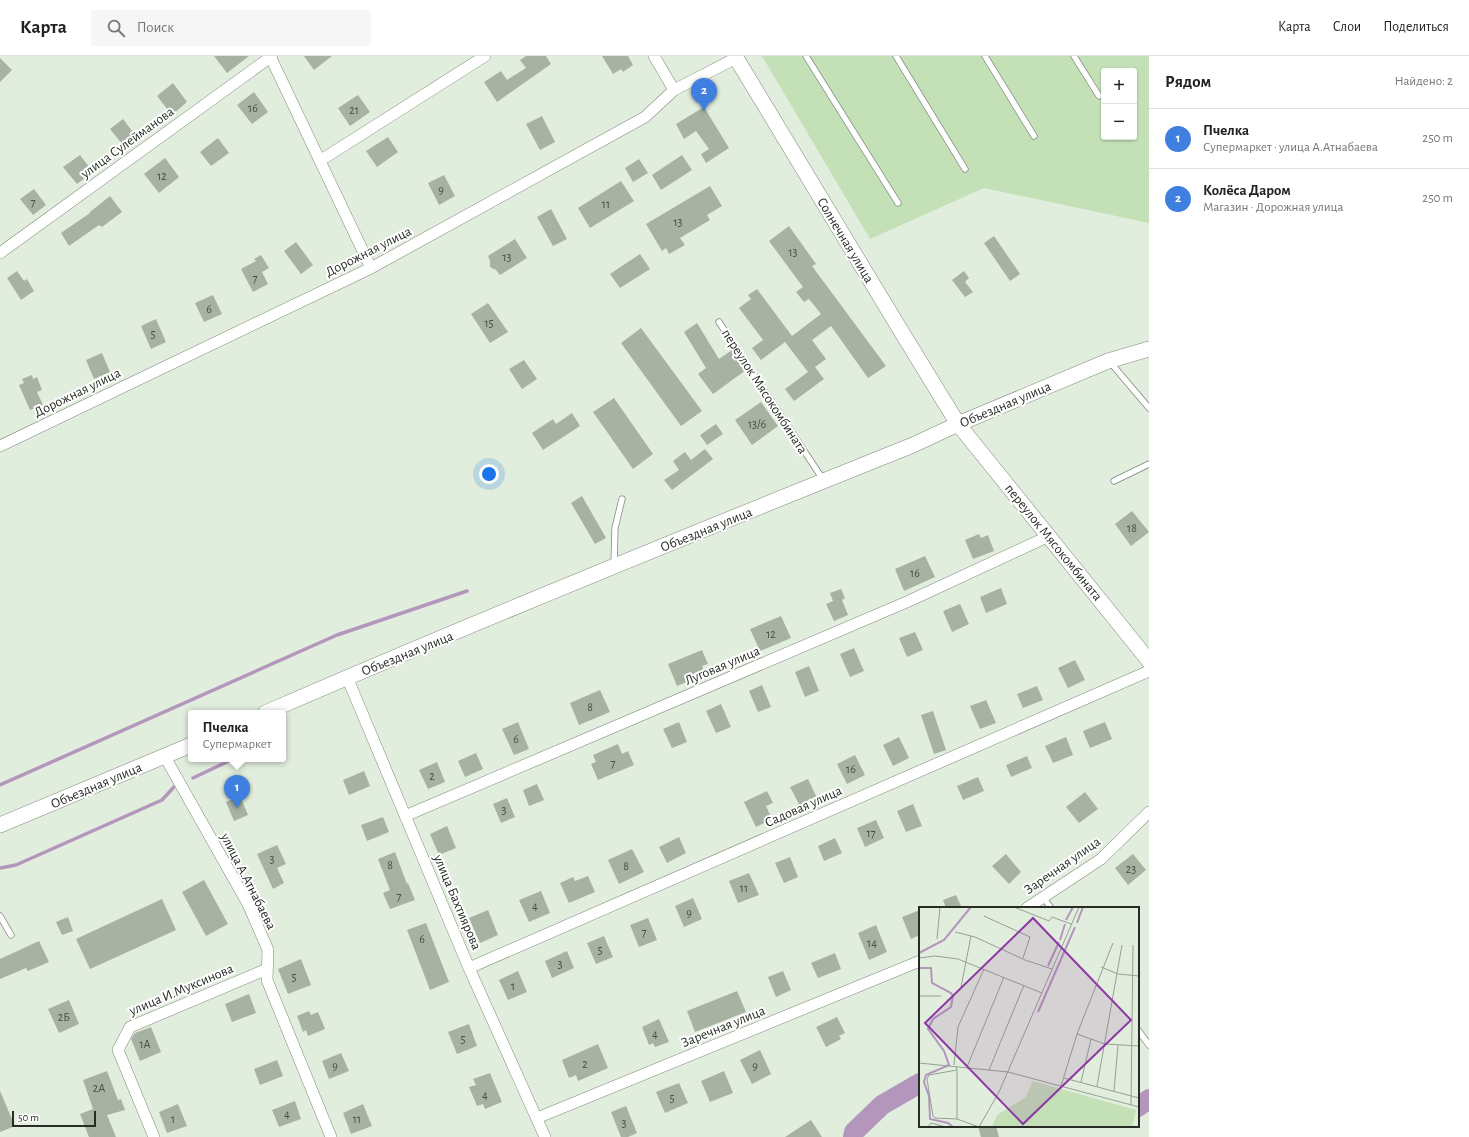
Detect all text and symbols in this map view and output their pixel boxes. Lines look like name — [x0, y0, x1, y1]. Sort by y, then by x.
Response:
search box — [91, 10, 371, 46]
icon: search — [105, 17, 127, 39]
text: Карта — [20, 18, 67, 37]
text: Поиск — [137, 20, 174, 35]
text: Карта — [1278, 20, 1311, 34]
text: Слои — [1333, 20, 1361, 34]
text: Поделиться — [1383, 20, 1449, 34]
map controls — [1101, 68, 1137, 140]
button: + — [1101, 68, 1137, 104]
text: Рядом — [1165, 73, 1211, 90]
text: Найдено: 2 — [1395, 75, 1453, 88]
pin: 2 — [691, 78, 717, 111]
house number: 16 — [248, 102, 258, 114]
street label: улица Сулейманова — [78, 104, 177, 182]
house number: 21 — [349, 104, 359, 116]
button: − — [1101, 104, 1137, 140]
text: Пчелка — [1203, 123, 1249, 138]
text: 1 — [1176, 132, 1180, 145]
text: 250 m — [1422, 132, 1453, 145]
text: Супермаркет · улица А.Атнабаева — [1203, 141, 1378, 154]
house number: 12 — [157, 170, 167, 182]
text: Колёса Даром — [1203, 183, 1291, 198]
house number: 9 — [438, 184, 444, 196]
text: 2 — [1175, 192, 1181, 205]
text: 250 m — [1422, 192, 1453, 205]
street label: Солнечная улица — [814, 195, 876, 286]
house number: 7 — [30, 196, 36, 208]
house number: 11 — [602, 198, 610, 210]
text: Магазин · Дорожная улица — [1203, 201, 1344, 214]
house number: 13 — [673, 216, 683, 228]
street label: Дорожная улица — [323, 224, 414, 280]
house number: 13 — [788, 246, 798, 258]
house number: 13 — [502, 251, 512, 263]
house number: 7 — [252, 272, 258, 284]
house number: 6 — [206, 303, 212, 315]
house number: 15 — [484, 317, 494, 329]
street label: переулок Мясокомбината — [719, 327, 810, 457]
house number: 5 — [150, 328, 156, 340]
street label: Дорожная улица — [32, 366, 123, 420]
street label: Объездная улица — [958, 379, 1054, 430]
house number: 13/6 — [748, 418, 766, 430]
your location — [479, 464, 499, 484]
street label: переулок Мясокомбината — [1002, 482, 1105, 604]
street label: Объездная улица — [658, 505, 755, 555]
house number: 18 — [1127, 522, 1137, 534]
house number: 16 — [910, 567, 920, 579]
house number: 12 — [766, 628, 776, 640]
street label: Объездная улица — [359, 629, 456, 679]
street label: Луговая улица — [683, 644, 762, 688]
house number: 8 — [587, 701, 593, 713]
popup — [188, 710, 286, 762]
text: Пчелка — [203, 720, 249, 735]
house number: 6 — [513, 733, 519, 745]
text: Супермаркет — [203, 738, 271, 751]
house number: 7 — [610, 757, 616, 769]
street label: Объездная улица — [49, 760, 145, 811]
house number: 16 — [846, 763, 856, 775]
house number: 2 — [429, 770, 435, 782]
pin: 1 — [224, 775, 250, 808]
street label: Садовая улица — [763, 783, 845, 830]
house number: 3 — [502, 804, 507, 816]
house number: 17 — [866, 827, 876, 839]
street label: улица А.Атнабаева — [217, 830, 279, 933]
street label: Заречная улица — [1022, 834, 1104, 897]
street label: улица Бахтиярова — [430, 852, 484, 952]
house number: 3 — [270, 853, 275, 865]
house number: 8 — [387, 859, 393, 871]
house number: 8 — [623, 860, 629, 872]
house number: 23 — [1126, 863, 1136, 875]
house number: 11 — [740, 882, 748, 894]
house number: 7 — [396, 890, 402, 902]
house number: 4 — [532, 900, 538, 912]
house number: 9 — [686, 907, 692, 919]
inset map — [919, 907, 1139, 1127]
house number: 7 — [641, 926, 647, 938]
house number: 6 — [419, 933, 425, 945]
house number: 14 — [867, 937, 877, 949]
house number: 5 — [597, 944, 603, 956]
house number: 3 — [558, 958, 563, 970]
street label: улица И.Муксинова — [126, 961, 236, 1019]
house number: 5 — [291, 971, 297, 983]
house number: 1 — [511, 980, 515, 992]
street label: Заречная улица — [679, 1003, 768, 1050]
house number: 2Б — [58, 1011, 70, 1023]
house number: 4 — [652, 1028, 658, 1040]
house number: 5 — [460, 1033, 466, 1045]
house number: 1А — [139, 1038, 151, 1050]
house number: 2 — [582, 1058, 588, 1070]
house number: 9 — [332, 1060, 338, 1072]
house number: 9 — [752, 1060, 758, 1072]
house number: 2А — [93, 1082, 105, 1094]
house number: 4 — [482, 1089, 488, 1101]
house number: 5 — [669, 1092, 675, 1104]
house number: 4 — [284, 1108, 290, 1120]
scale bar — [12, 1109, 96, 1128]
text: 50 m — [18, 1112, 39, 1123]
house number: 1 — [171, 1113, 175, 1125]
house number: 11 — [353, 1113, 361, 1125]
house number: 3 — [622, 1117, 627, 1129]

